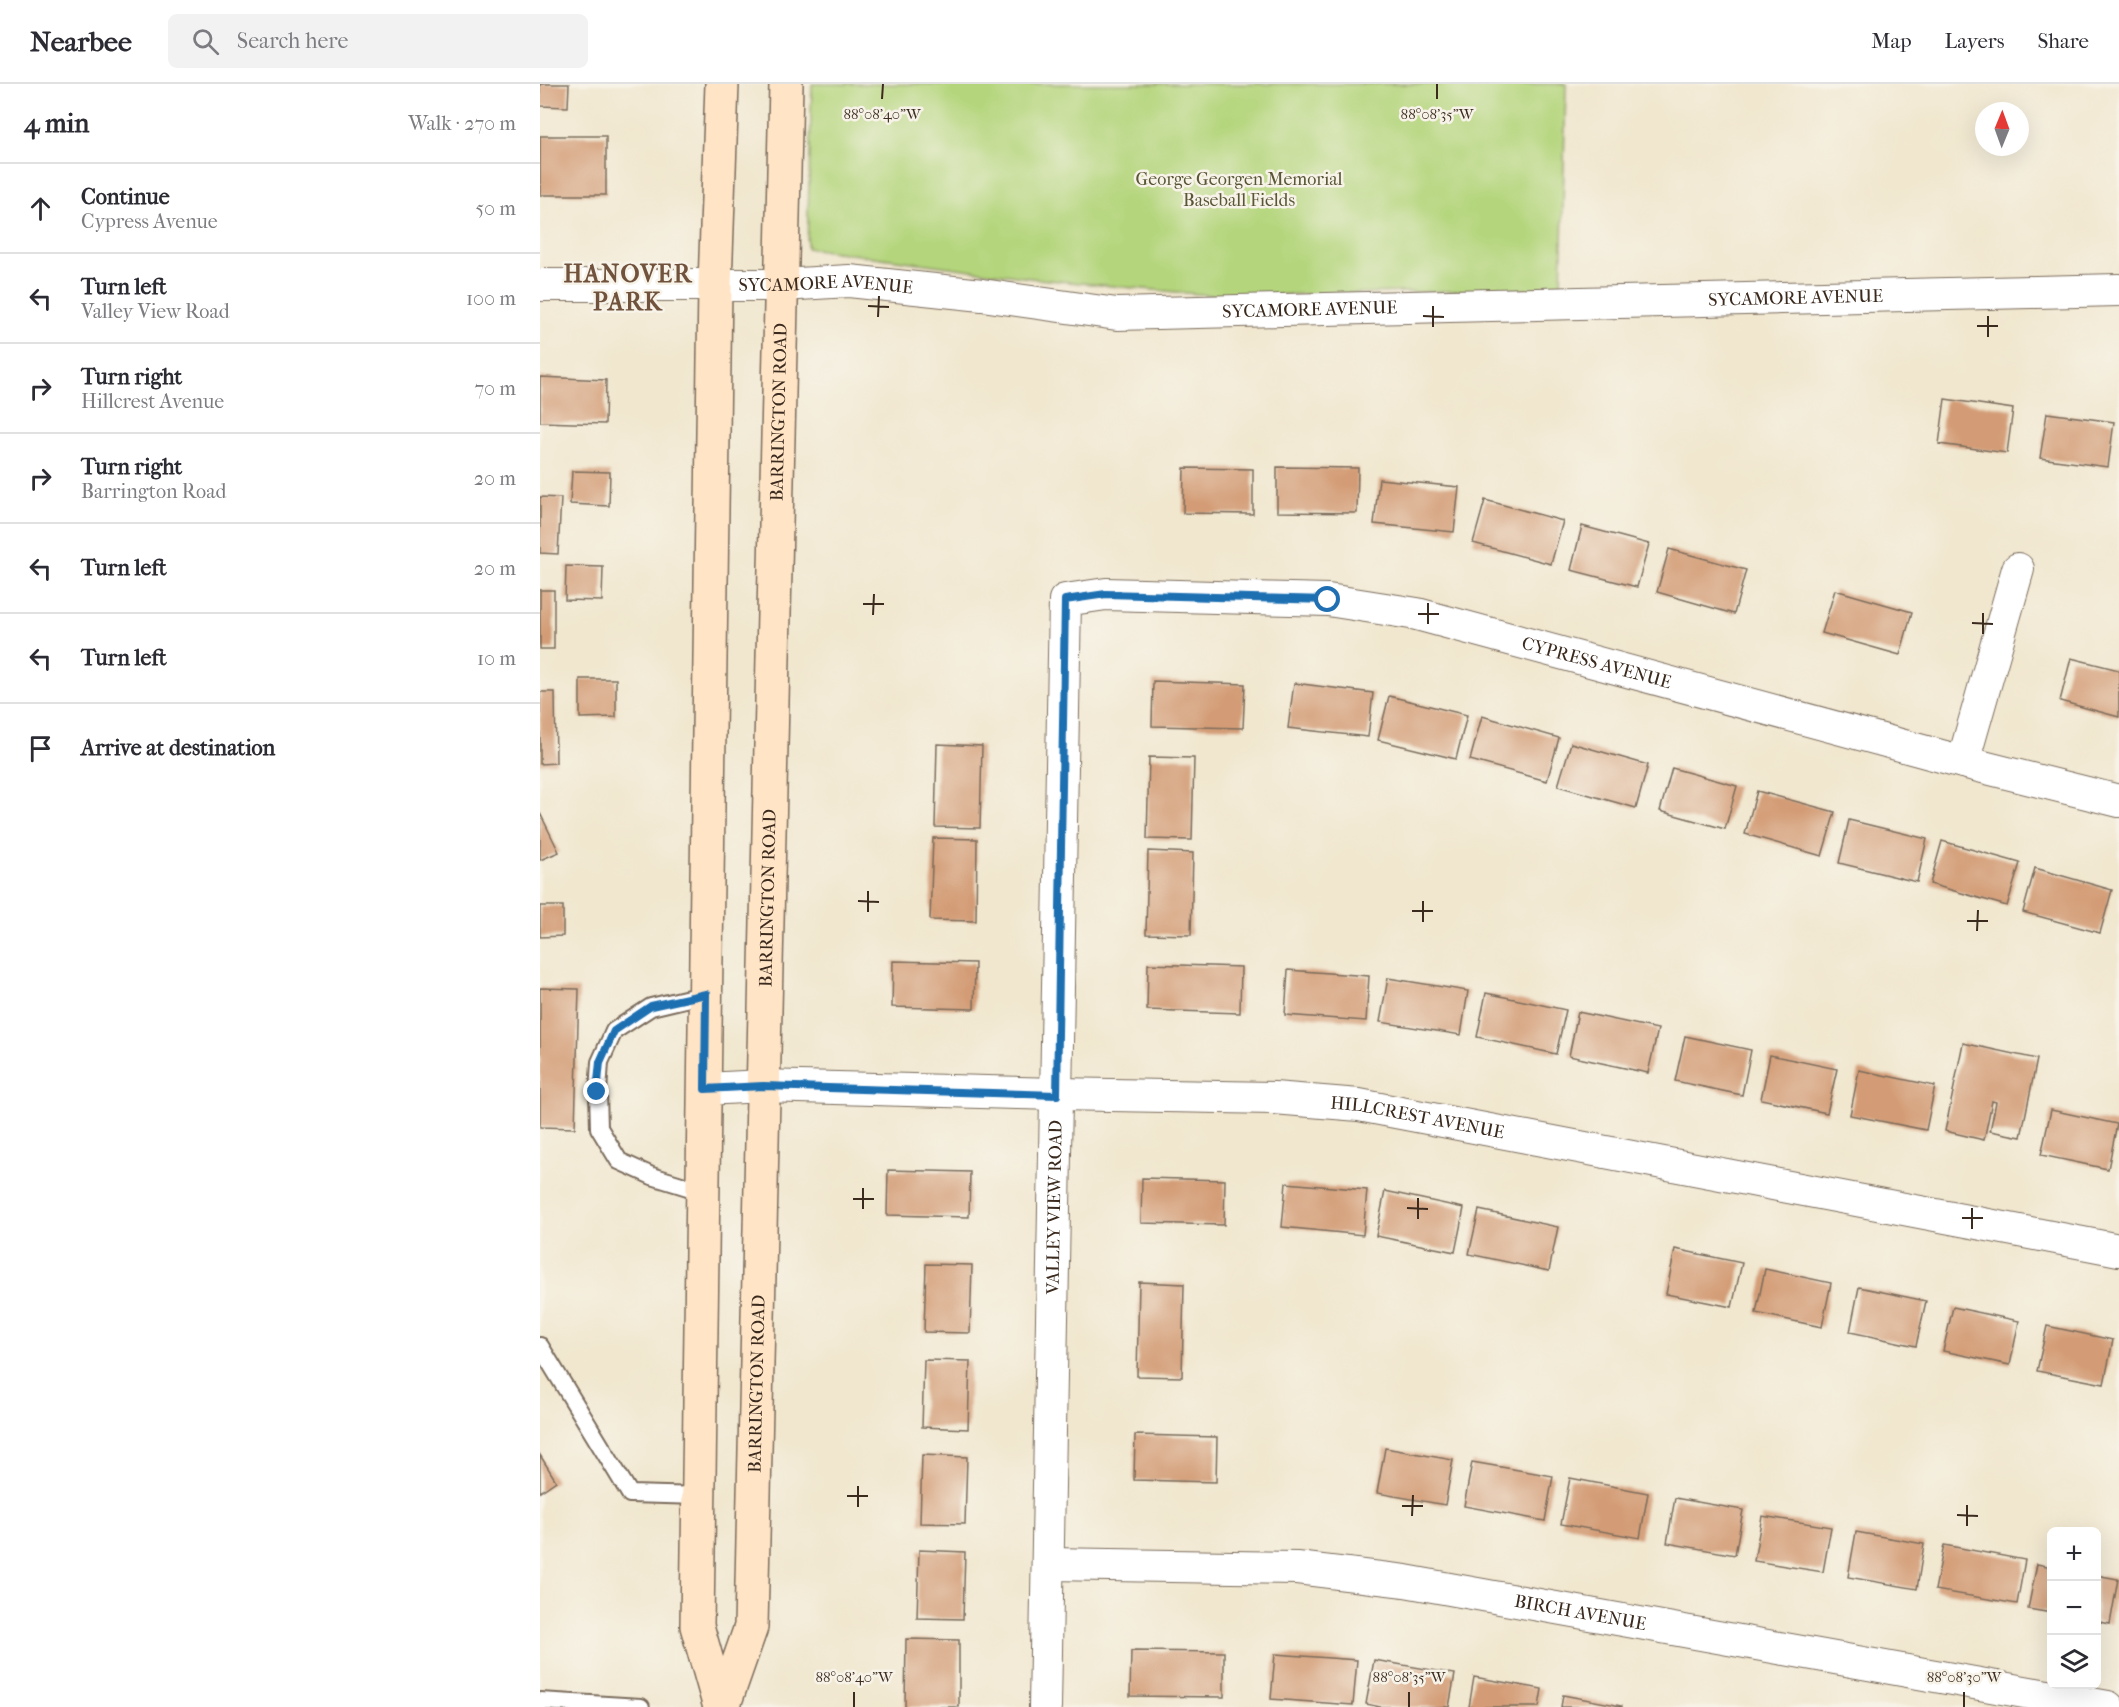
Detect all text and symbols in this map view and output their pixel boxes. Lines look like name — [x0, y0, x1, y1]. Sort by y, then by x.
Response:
search box — [168, 14, 588, 68]
text: Nearbee — [30, 25, 132, 58]
icon: search — [189, 25, 222, 58]
text: Search here — [237, 28, 348, 54]
text: Map — [1871, 29, 1912, 53]
text: Layers — [1945, 29, 2004, 53]
text: Share — [2037, 29, 2089, 53]
north arrow — [1975, 102, 2029, 156]
text: 88°08'40"W — [843, 105, 922, 123]
text: 88°08'35"W — [1401, 105, 1475, 123]
text: 4 min — [24, 108, 89, 139]
text: Walk · 270 m — [408, 112, 516, 135]
park label: George Georgen Memorial Baseball Fields — [1135, 169, 1343, 211]
text: Continue — [81, 184, 170, 210]
icon: ahead — [24, 192, 57, 225]
text: 50 m — [475, 197, 516, 220]
text: Cypress Avenue — [81, 210, 218, 233]
district label: HANOVER PARK — [563, 260, 693, 316]
street label: SYCAMORE AVENUE — [738, 270, 914, 298]
text: Turn left — [81, 274, 167, 300]
icon: left — [24, 282, 57, 315]
street label: SYCAMORE AVENUE — [1708, 285, 1883, 310]
text: 100 m — [466, 287, 516, 310]
street label: SYCAMORE AVENUE — [1222, 297, 1398, 322]
text: Valley View Road — [81, 300, 230, 323]
street label: BARRINGTON ROAD — [766, 323, 791, 501]
text: Turn right — [81, 364, 182, 390]
icon: right — [24, 372, 57, 405]
text: 70 m — [474, 377, 516, 400]
text: Hillcrest Avenue — [81, 390, 224, 413]
text: Turn right — [81, 454, 182, 480]
icon: right — [24, 462, 57, 495]
text: 20 m — [474, 467, 516, 490]
text: Barrington Road — [81, 480, 226, 503]
icon: left — [24, 552, 57, 585]
text: Turn left — [81, 555, 167, 581]
text: 20 m — [474, 557, 516, 580]
route start — [1314, 586, 1340, 612]
street label: CYPRESS AVENUE — [1520, 632, 1674, 693]
icon: left — [24, 642, 57, 675]
text: Turn left — [81, 645, 167, 671]
text: 10 m — [477, 647, 516, 670]
icon: arrive — [24, 732, 57, 765]
text: Arrive at destination — [81, 735, 275, 761]
street label: BARRINGTON ROAD — [755, 809, 780, 987]
route end — [583, 1078, 609, 1104]
street label: HILLCREST AVENUE — [1330, 1092, 1506, 1143]
street label: VALLEY VIEW ROAD — [1042, 1120, 1066, 1295]
street label: BARRINGTON ROAD — [744, 1294, 769, 1473]
map controls — [2047, 1527, 2101, 1689]
button: + — [2047, 1527, 2101, 1581]
button: − — [2047, 1581, 2101, 1635]
street label: BIRCH AVENUE — [1513, 1590, 1648, 1635]
button: layers — [2047, 1635, 2101, 1689]
text: 88°08'40"W — [815, 1668, 894, 1686]
text: 88°08'35"W — [1373, 1668, 1447, 1686]
text: 88°08'30"W — [1927, 1668, 2003, 1686]

